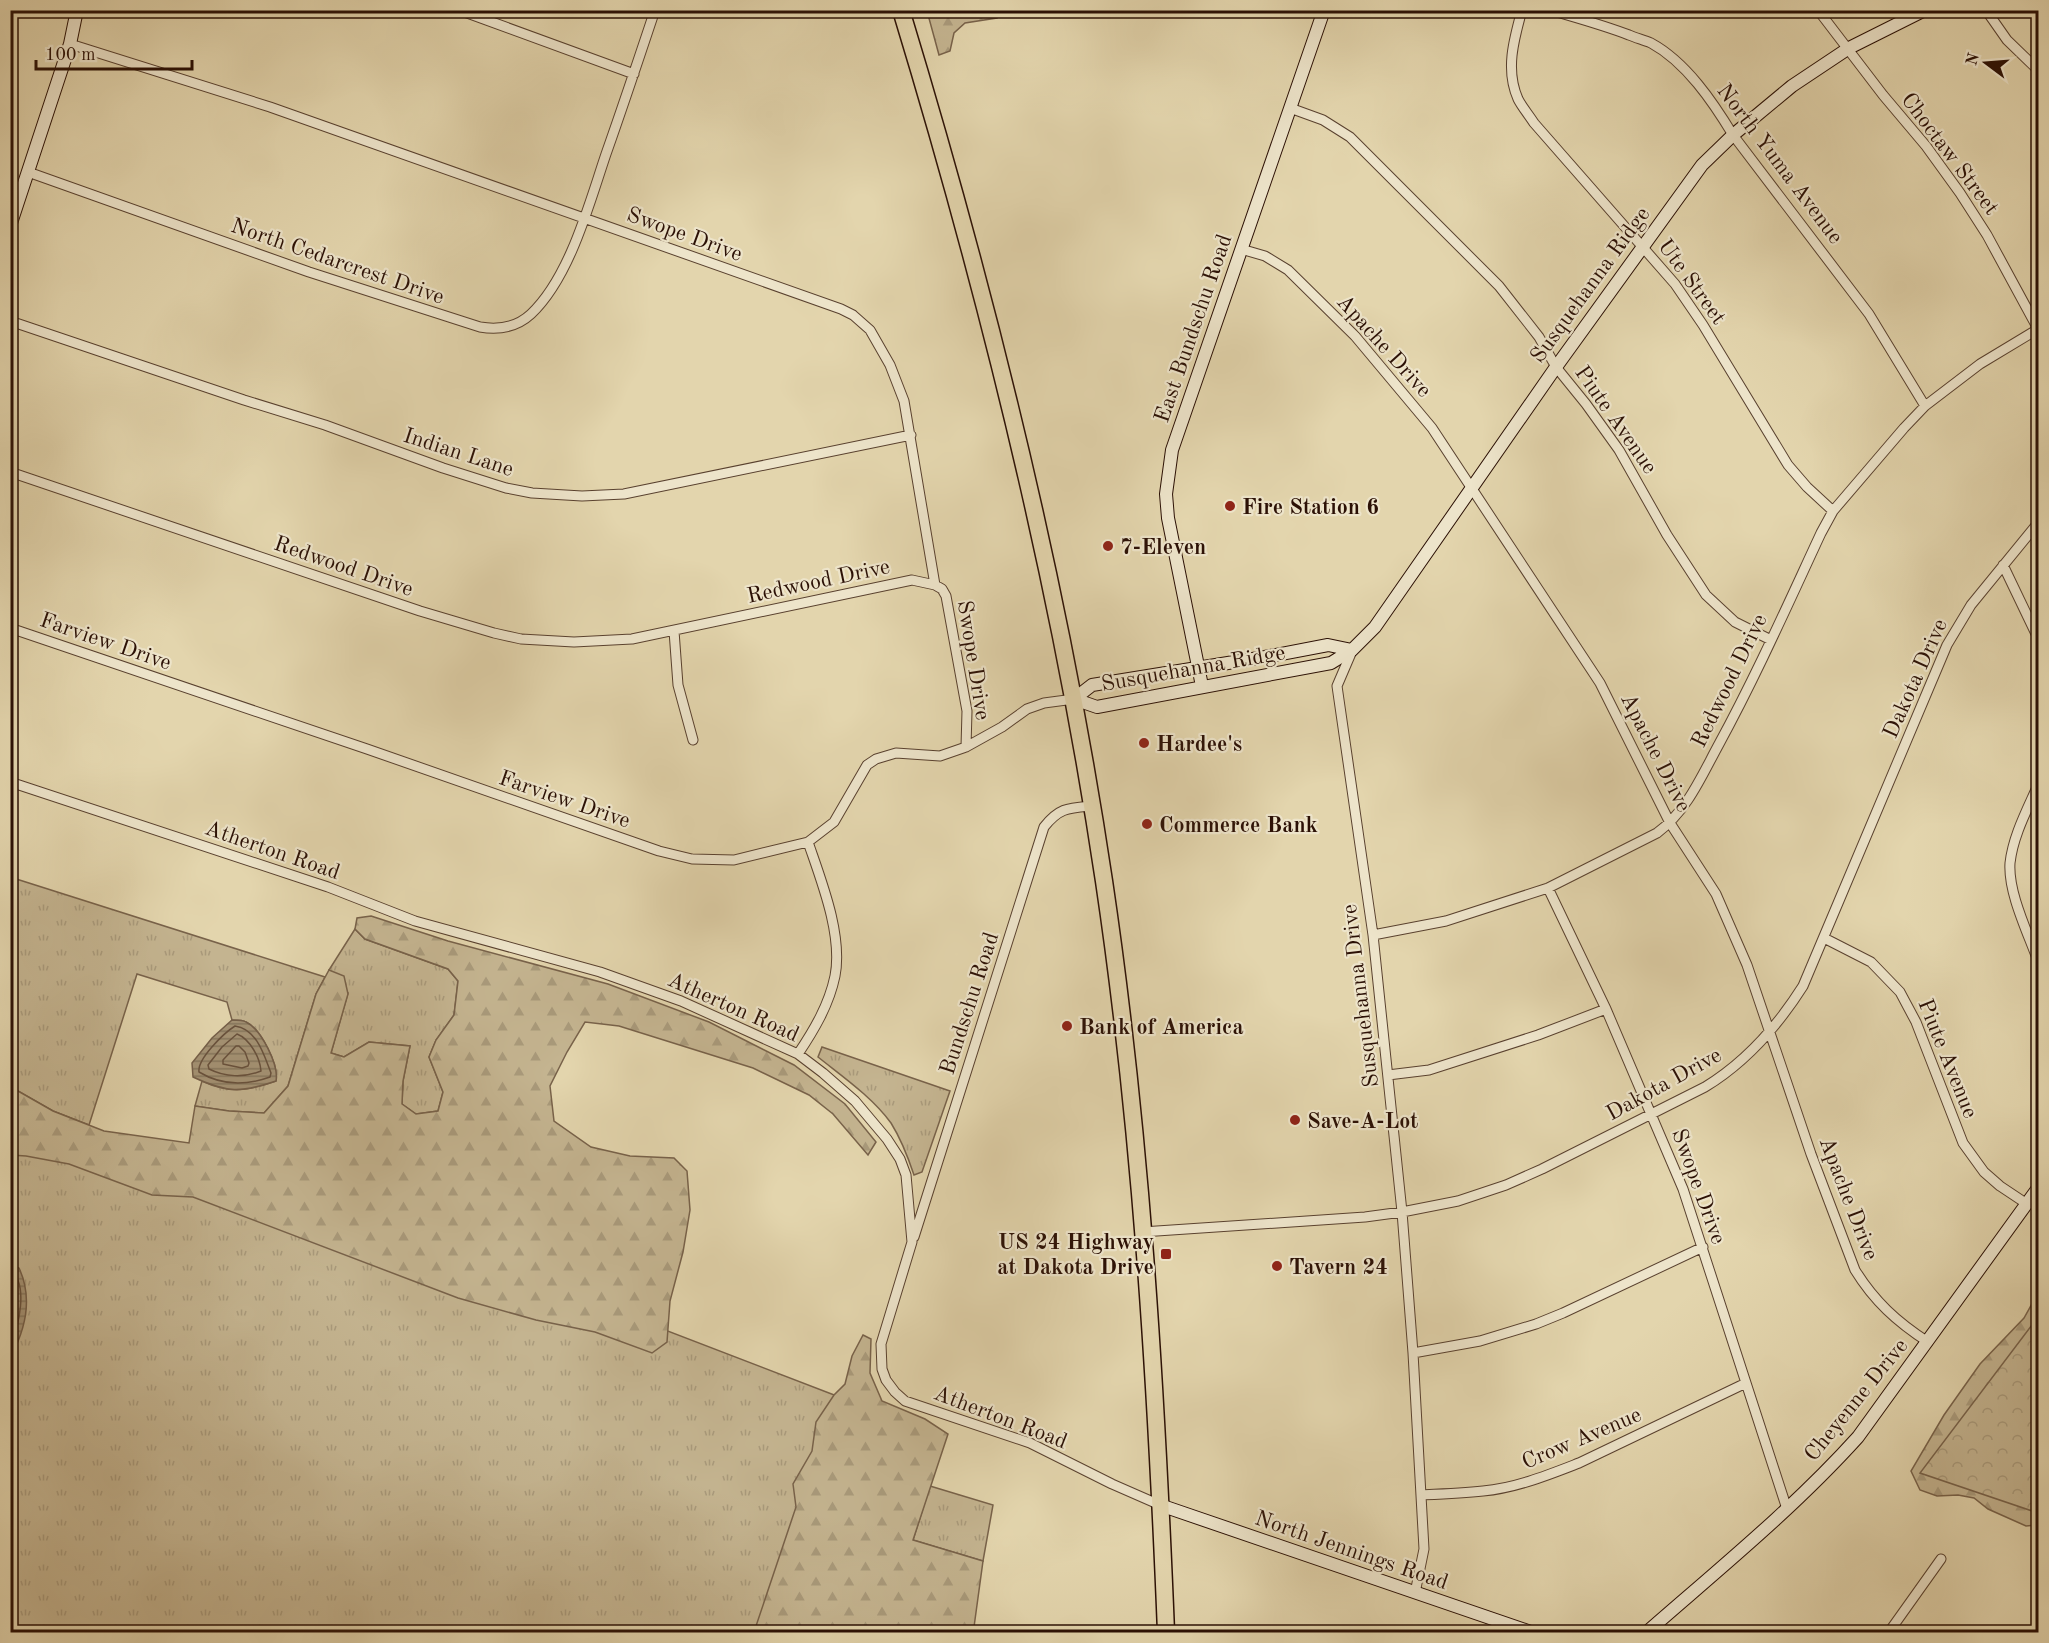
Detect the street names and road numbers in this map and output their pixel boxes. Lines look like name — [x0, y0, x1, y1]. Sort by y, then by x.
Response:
street label: North Yuma Avenue — [1712, 80, 1847, 248]
street label: Choctaw Street — [1896, 89, 2002, 219]
street label: Susquehanna Ridge — [1527, 203, 1654, 367]
street label: Swope Drive — [624, 204, 745, 266]
street label: North Cedarcrest Drive — [228, 215, 447, 309]
street label: East Bundschu Road — [1151, 232, 1236, 426]
street label: Ute Street — [1653, 235, 1730, 329]
street label: Apache Drive — [1332, 291, 1435, 402]
street label: Piute Avenue — [1570, 362, 1661, 478]
street label: Indian Lane — [401, 425, 516, 481]
street label: Redwood Drive — [271, 533, 416, 601]
street label: Redwood Drive — [745, 556, 892, 608]
street label: Swope Drive — [953, 599, 993, 722]
street label: Farview Drive — [37, 609, 174, 675]
street label: Redwood Drive — [1688, 611, 1772, 751]
street label: Dakota Drive — [1880, 616, 1952, 742]
street label: Susquehanna Ridge — [1100, 642, 1287, 696]
street label: Apache Drive — [1616, 690, 1694, 816]
street label: Farview Drive — [496, 767, 633, 833]
street label: Atherton Road — [202, 817, 343, 884]
street label: Susquehanna Drive — [1339, 903, 1383, 1089]
street label: Bundschu Road — [937, 930, 1003, 1078]
street label: Atherton Road — [664, 969, 802, 1047]
street label: Piute Avenue — [1913, 996, 1981, 1122]
street label: Dakota Drive — [1603, 1044, 1725, 1125]
street label: Swope Drive — [1667, 1126, 1729, 1247]
street label: Apache Drive — [1815, 1134, 1882, 1263]
street label: Cheyenne Drive — [1801, 1335, 1912, 1466]
street label: Atherton Road — [930, 1382, 1070, 1453]
street label: Crow Avenue — [1519, 1404, 1645, 1474]
street label: North Jennings Road — [1252, 1507, 1451, 1594]

